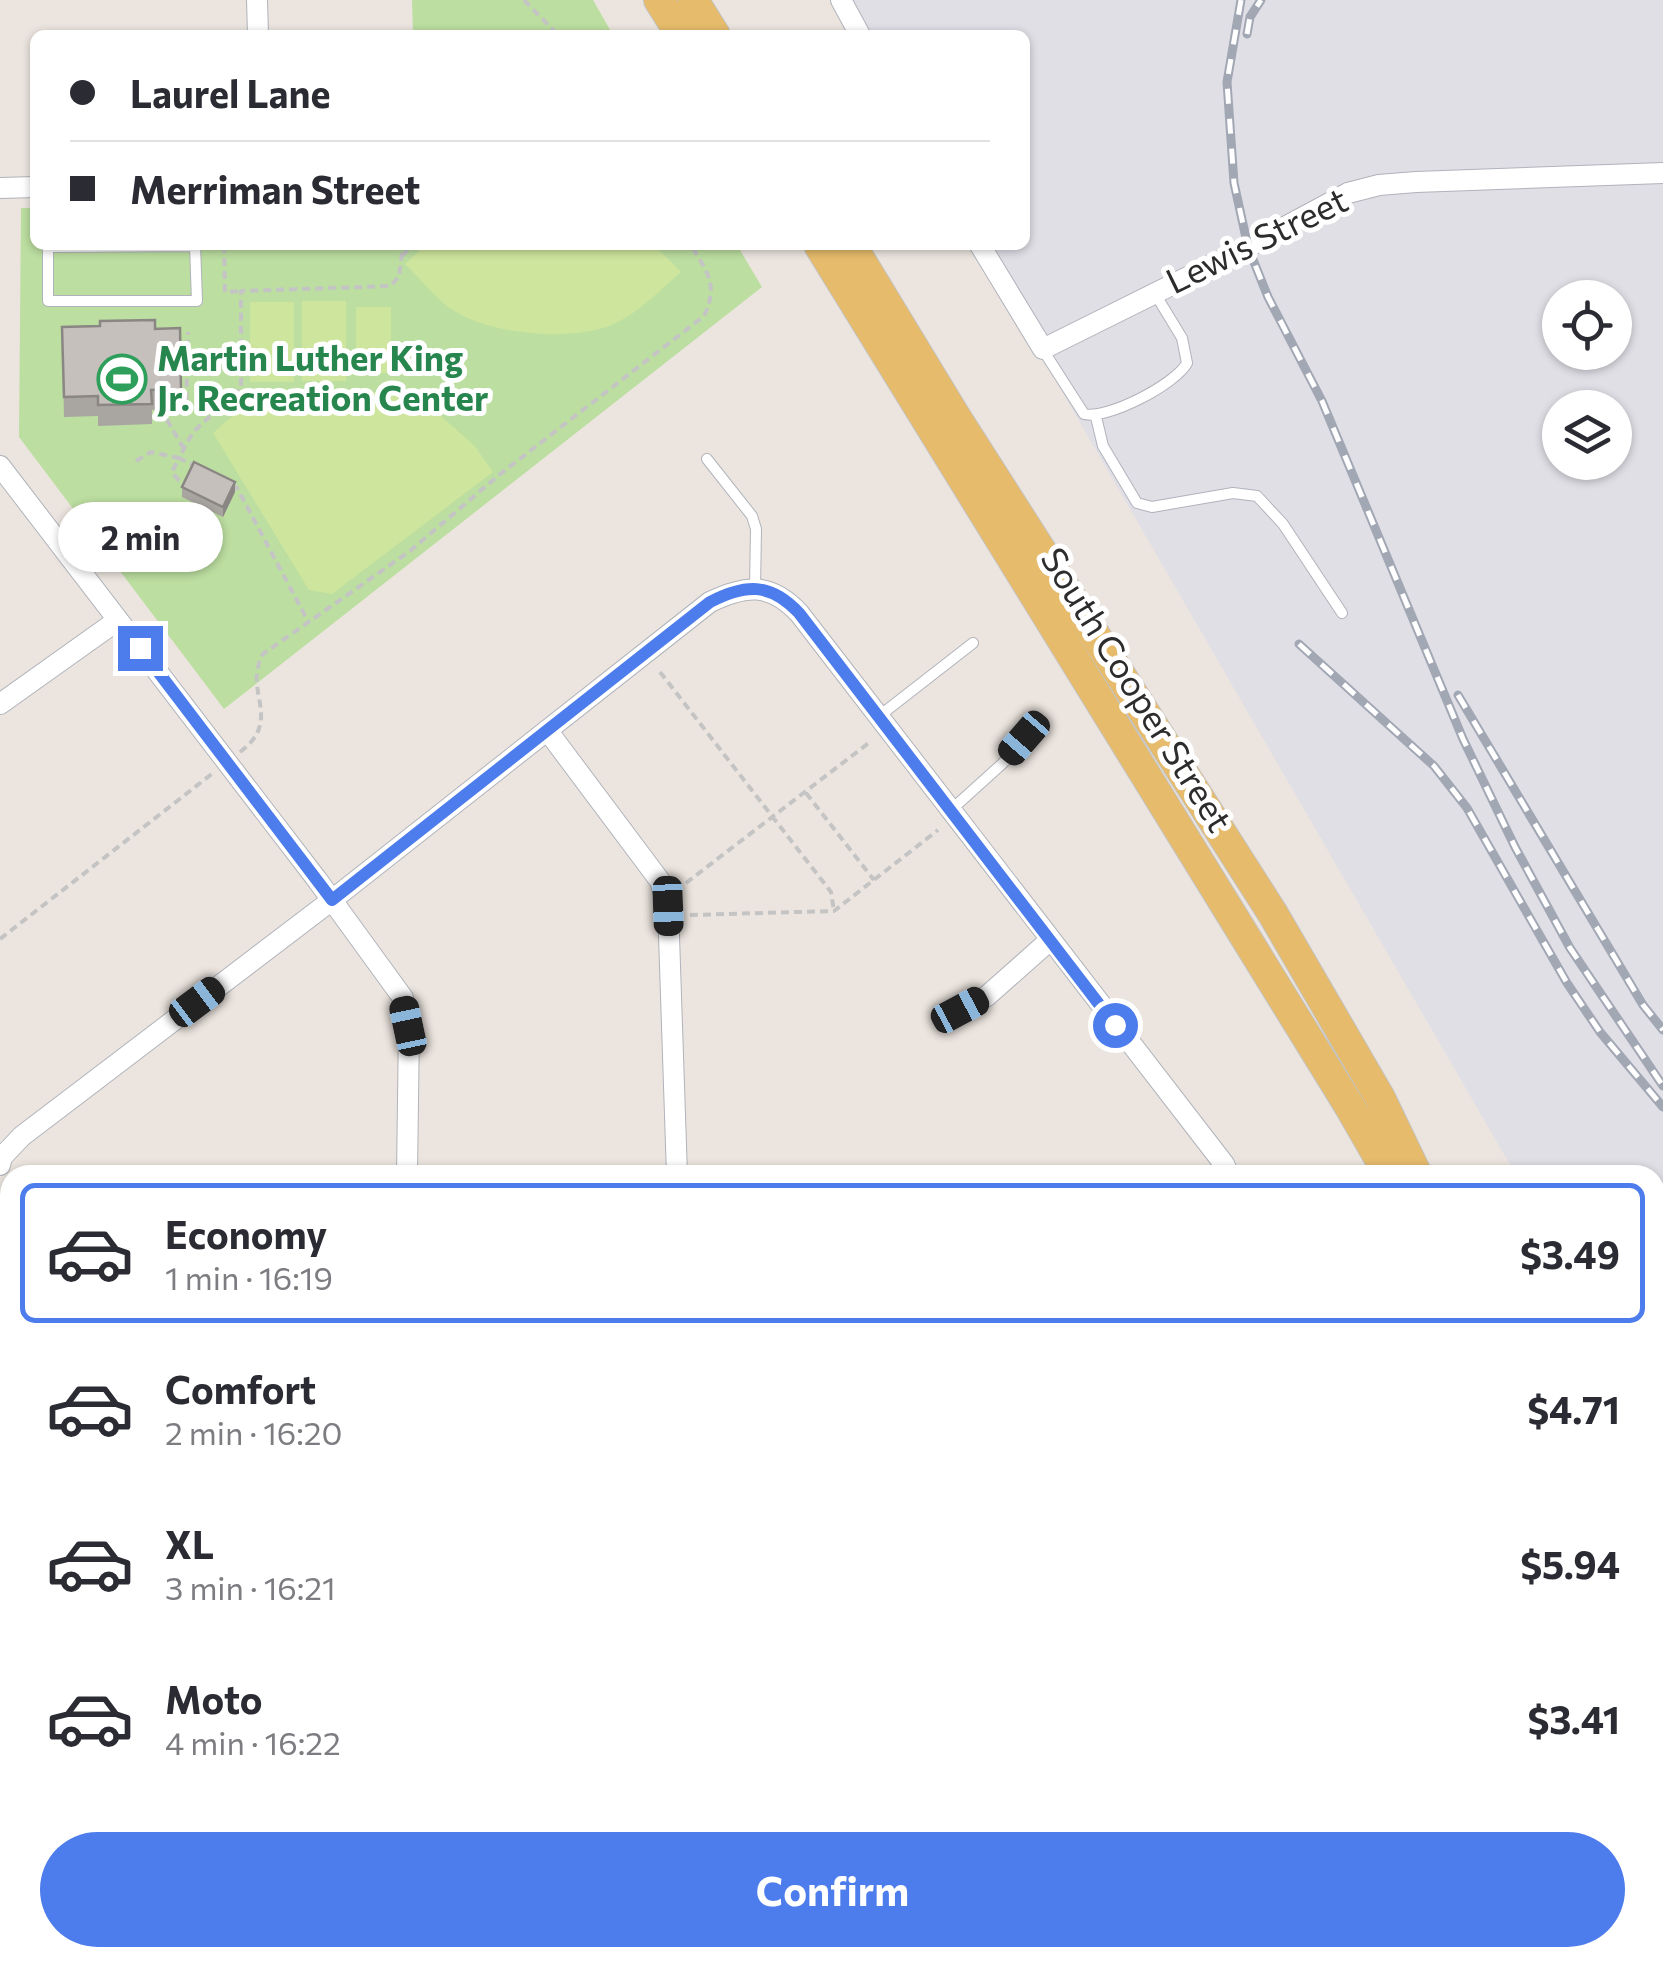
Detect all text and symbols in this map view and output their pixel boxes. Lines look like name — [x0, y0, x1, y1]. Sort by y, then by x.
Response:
text: Laurel Lane — [130, 69, 331, 116]
text: Merriman Street — [130, 165, 420, 212]
street label: Lewis Street — [1158, 176, 1354, 301]
map controls — [1542, 280, 1632, 480]
button: locate — [1542, 280, 1632, 370]
place label: Martin Luther King Jr. Recreation Center — [157, 335, 488, 418]
sports icon: Martin Luther King Jr. Recreation Center — [96, 353, 148, 405]
button: layers — [1542, 390, 1632, 480]
callout: 2 min — [58, 503, 222, 573]
text: 2 min — [101, 517, 180, 557]
street label: South Cooper Street — [1033, 539, 1243, 839]
route end — [118, 626, 163, 671]
car — [993, 706, 1055, 770]
car — [652, 875, 684, 937]
car — [164, 972, 230, 1032]
car — [926, 983, 994, 1037]
car — [387, 994, 429, 1058]
route start — [1093, 1003, 1138, 1048]
icon: car — [45, 1208, 135, 1298]
text: Economy — [165, 1210, 327, 1257]
text: $3.49 — [1520, 1230, 1620, 1277]
text: 1 min · 16:19 — [165, 1257, 333, 1297]
icon: car — [45, 1363, 135, 1453]
text: Comfort — [165, 1365, 316, 1412]
text: $4.71 — [1527, 1385, 1620, 1432]
text: 2 min · 16:20 — [165, 1412, 342, 1452]
icon: car — [45, 1518, 135, 1608]
text: XL — [165, 1520, 214, 1567]
text: $5.94 — [1520, 1540, 1620, 1587]
text: 3 min · 16:21 — [165, 1567, 336, 1607]
icon: car — [45, 1673, 135, 1763]
text: Moto — [165, 1675, 263, 1722]
text: $3.41 — [1527, 1695, 1620, 1742]
text: 4 min · 16:22 — [165, 1722, 341, 1762]
button: Confirm — [40, 1832, 1625, 1947]

